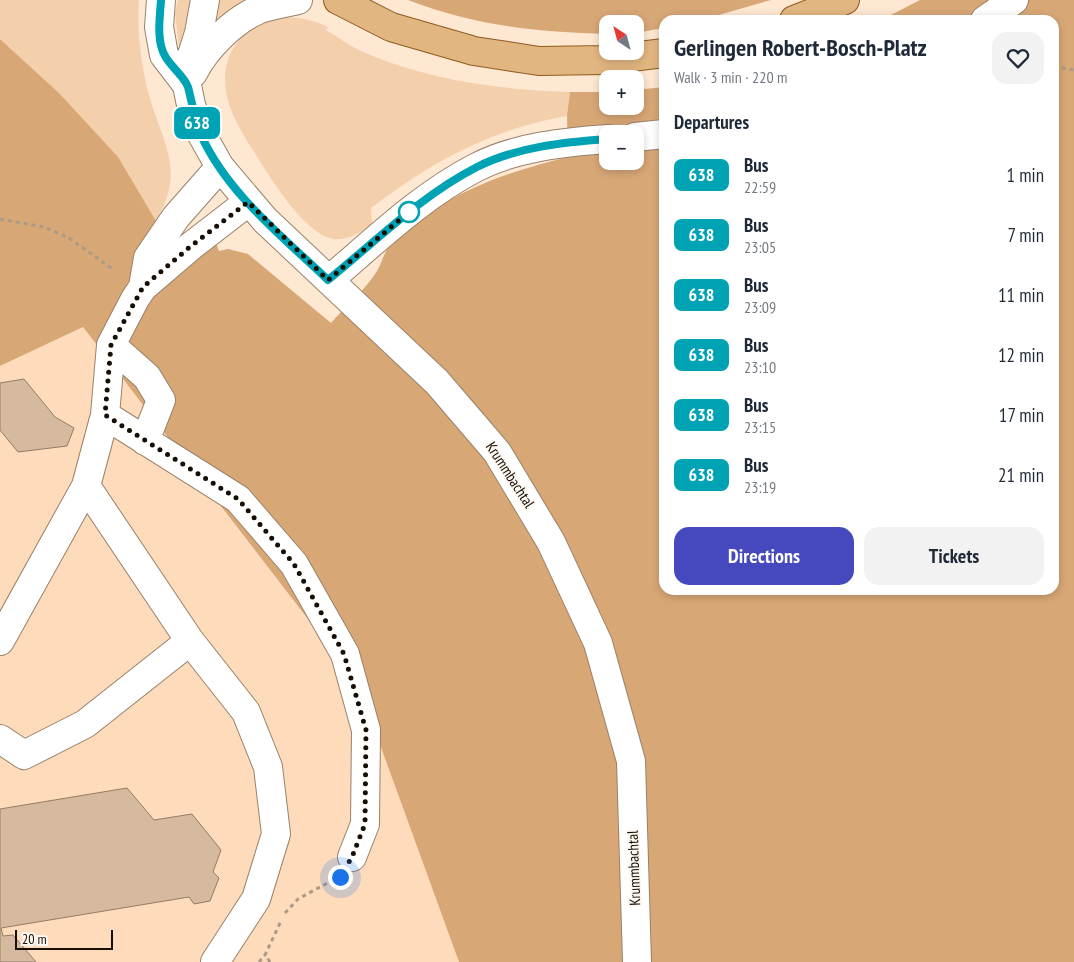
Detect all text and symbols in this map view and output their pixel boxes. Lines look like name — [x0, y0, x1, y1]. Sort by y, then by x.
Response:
north arrow — [599, 15, 644, 60]
map controls — [599, 15, 644, 170]
text: Gerlingen Robert-Bosch-Platz — [674, 32, 927, 63]
button: heart — [992, 32, 1044, 84]
text: Walk · 3 min · 220 m — [674, 67, 787, 87]
button: + — [599, 70, 644, 115]
line badge: 638 — [168, 107, 226, 139]
text: Departures — [674, 110, 749, 134]
text: 638 — [184, 111, 210, 134]
button: − — [599, 125, 644, 170]
text: Bus — [744, 153, 768, 177]
text: 638 — [689, 163, 714, 186]
text: 1 min — [1007, 163, 1044, 187]
text: 22:59 — [744, 177, 776, 197]
unlabelled marker — [398, 201, 420, 223]
text: Bus — [744, 213, 768, 237]
text: 638 — [689, 223, 714, 246]
text: 7 min — [1007, 223, 1044, 247]
text: 23:05 — [744, 237, 776, 257]
text: Bus — [744, 273, 768, 297]
text: 638 — [689, 283, 714, 306]
text: 11 min — [998, 283, 1044, 307]
text: 23:09 — [744, 297, 776, 317]
text: Bus — [744, 333, 768, 357]
text: 638 — [689, 343, 714, 366]
text: 12 min — [998, 343, 1044, 367]
text: 23:10 — [744, 357, 776, 377]
text: Bus — [744, 393, 768, 417]
text: 638 — [689, 403, 714, 426]
text: 17 min — [999, 403, 1044, 427]
text: 23:15 — [744, 417, 776, 437]
street label: Krummbachtal — [482, 438, 539, 512]
text: Bus — [744, 453, 768, 477]
text: 638 — [689, 463, 714, 486]
text: 21 min — [998, 463, 1044, 487]
text: 23:19 — [744, 477, 776, 497]
button: Directions — [674, 527, 854, 585]
button: Tickets — [864, 527, 1044, 585]
street label: Krummbachtal — [623, 830, 644, 906]
your location — [328, 865, 353, 890]
scale bar — [15, 927, 112, 950]
text: 20 m — [22, 930, 47, 948]

